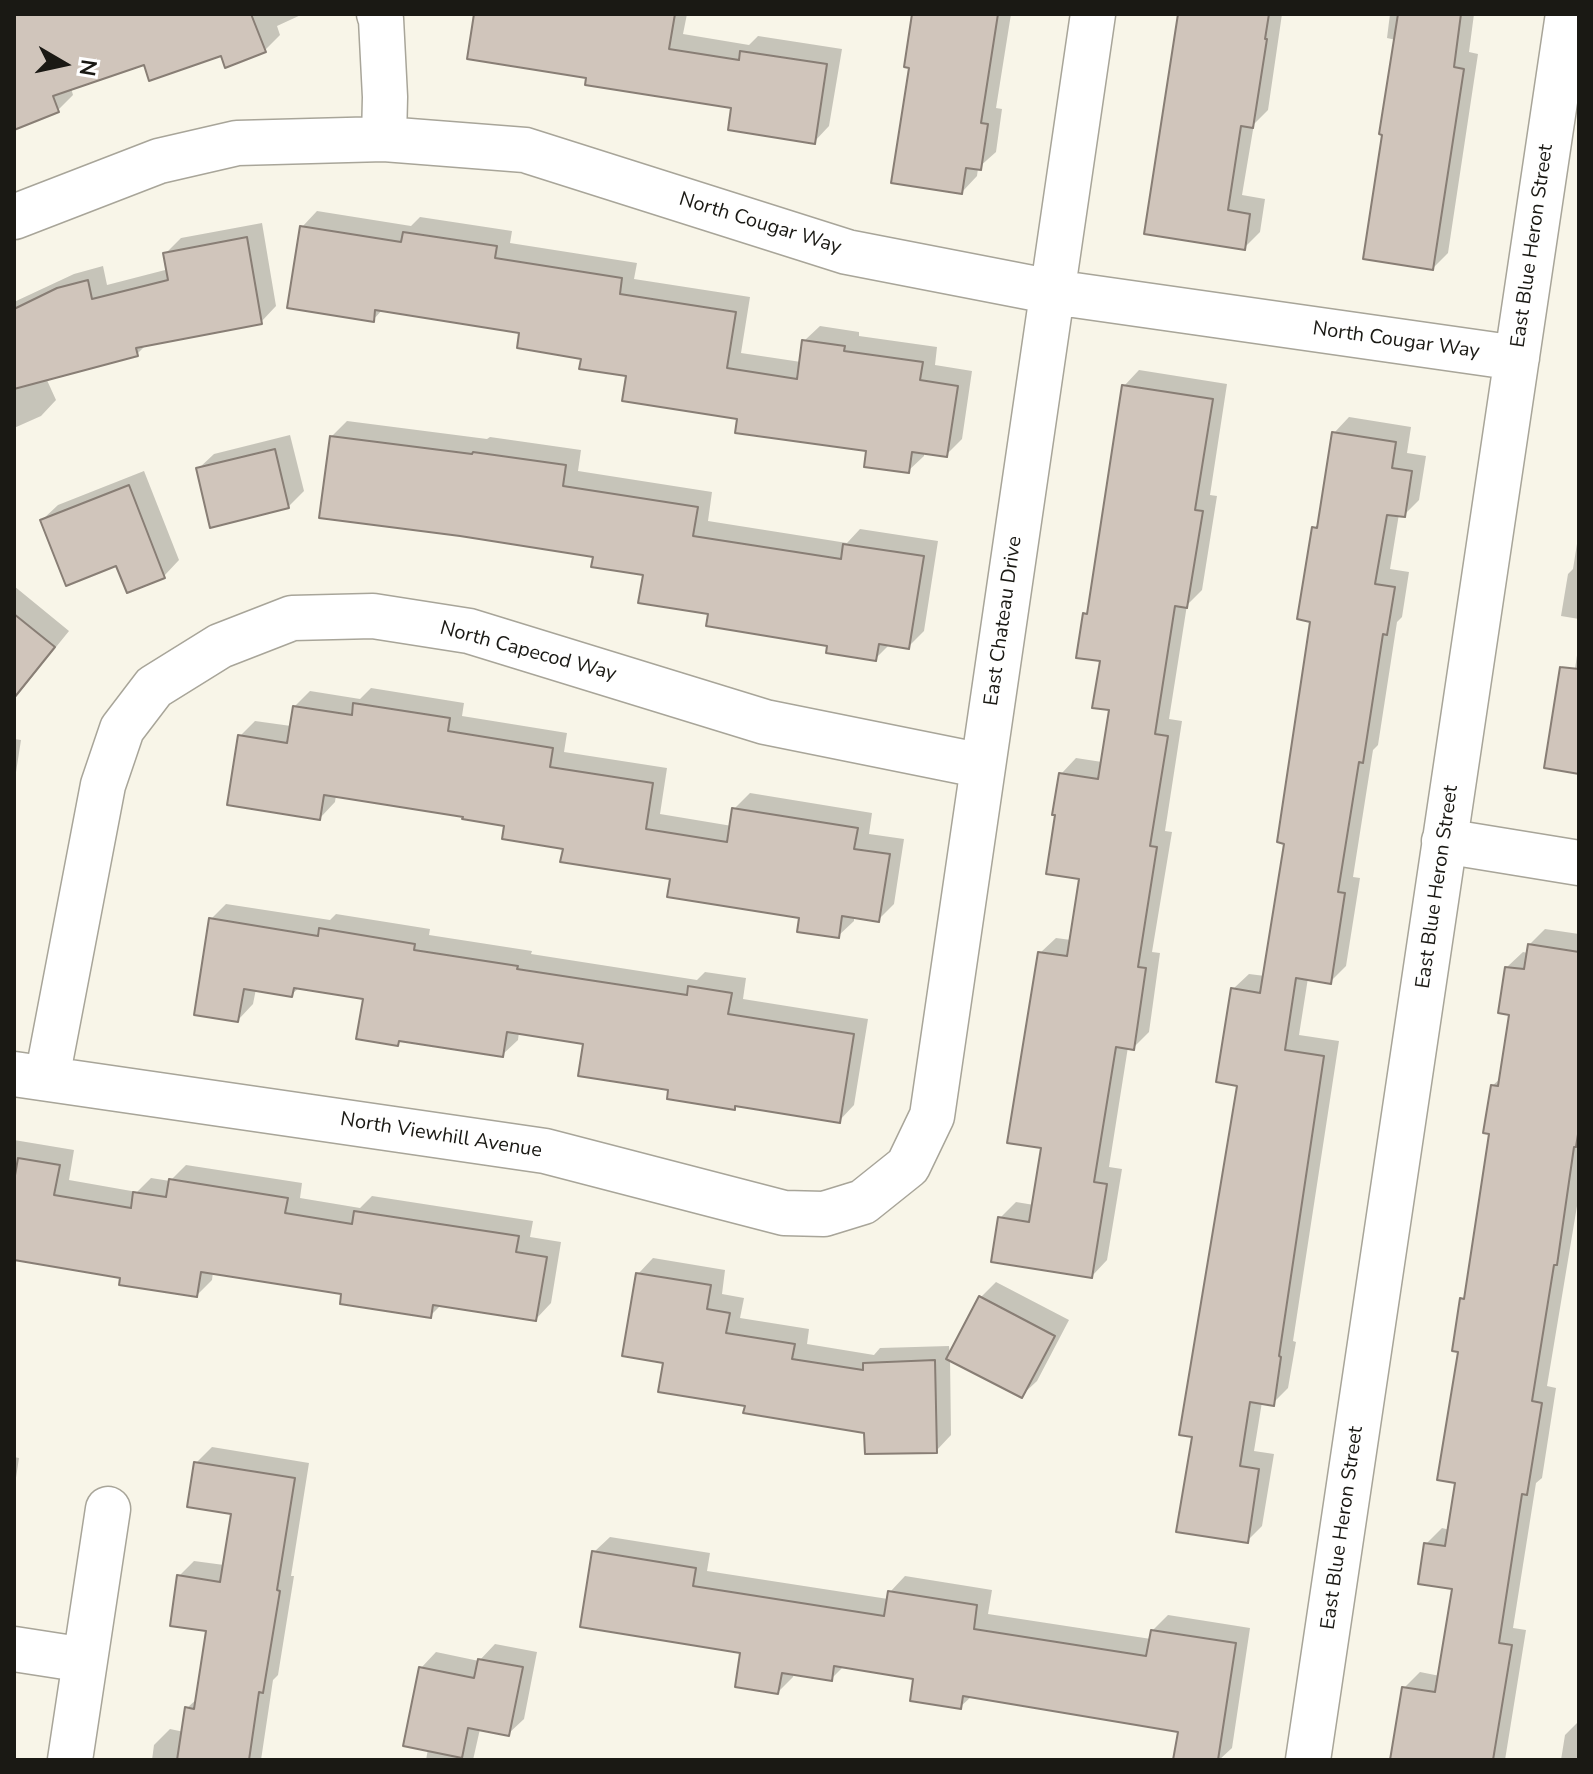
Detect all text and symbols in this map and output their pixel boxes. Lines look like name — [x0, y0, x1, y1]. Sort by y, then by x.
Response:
north arrow — [24, 24, 104, 104]
text: N — [72, 57, 104, 78]
street label: East Blue Heron Street — [1507, 143, 1559, 349]
street label: North Cougar Way — [676, 188, 844, 260]
street label: North Cougar Way — [1311, 317, 1481, 365]
street label: East Chateau Drive — [980, 535, 1028, 707]
street label: North Capecod Way — [437, 617, 619, 687]
street label: East Blue Heron Street — [1412, 784, 1464, 990]
street label: North Viewhill Avenue — [338, 1108, 544, 1164]
street label: East Blue Heron Street — [1317, 1425, 1369, 1631]

